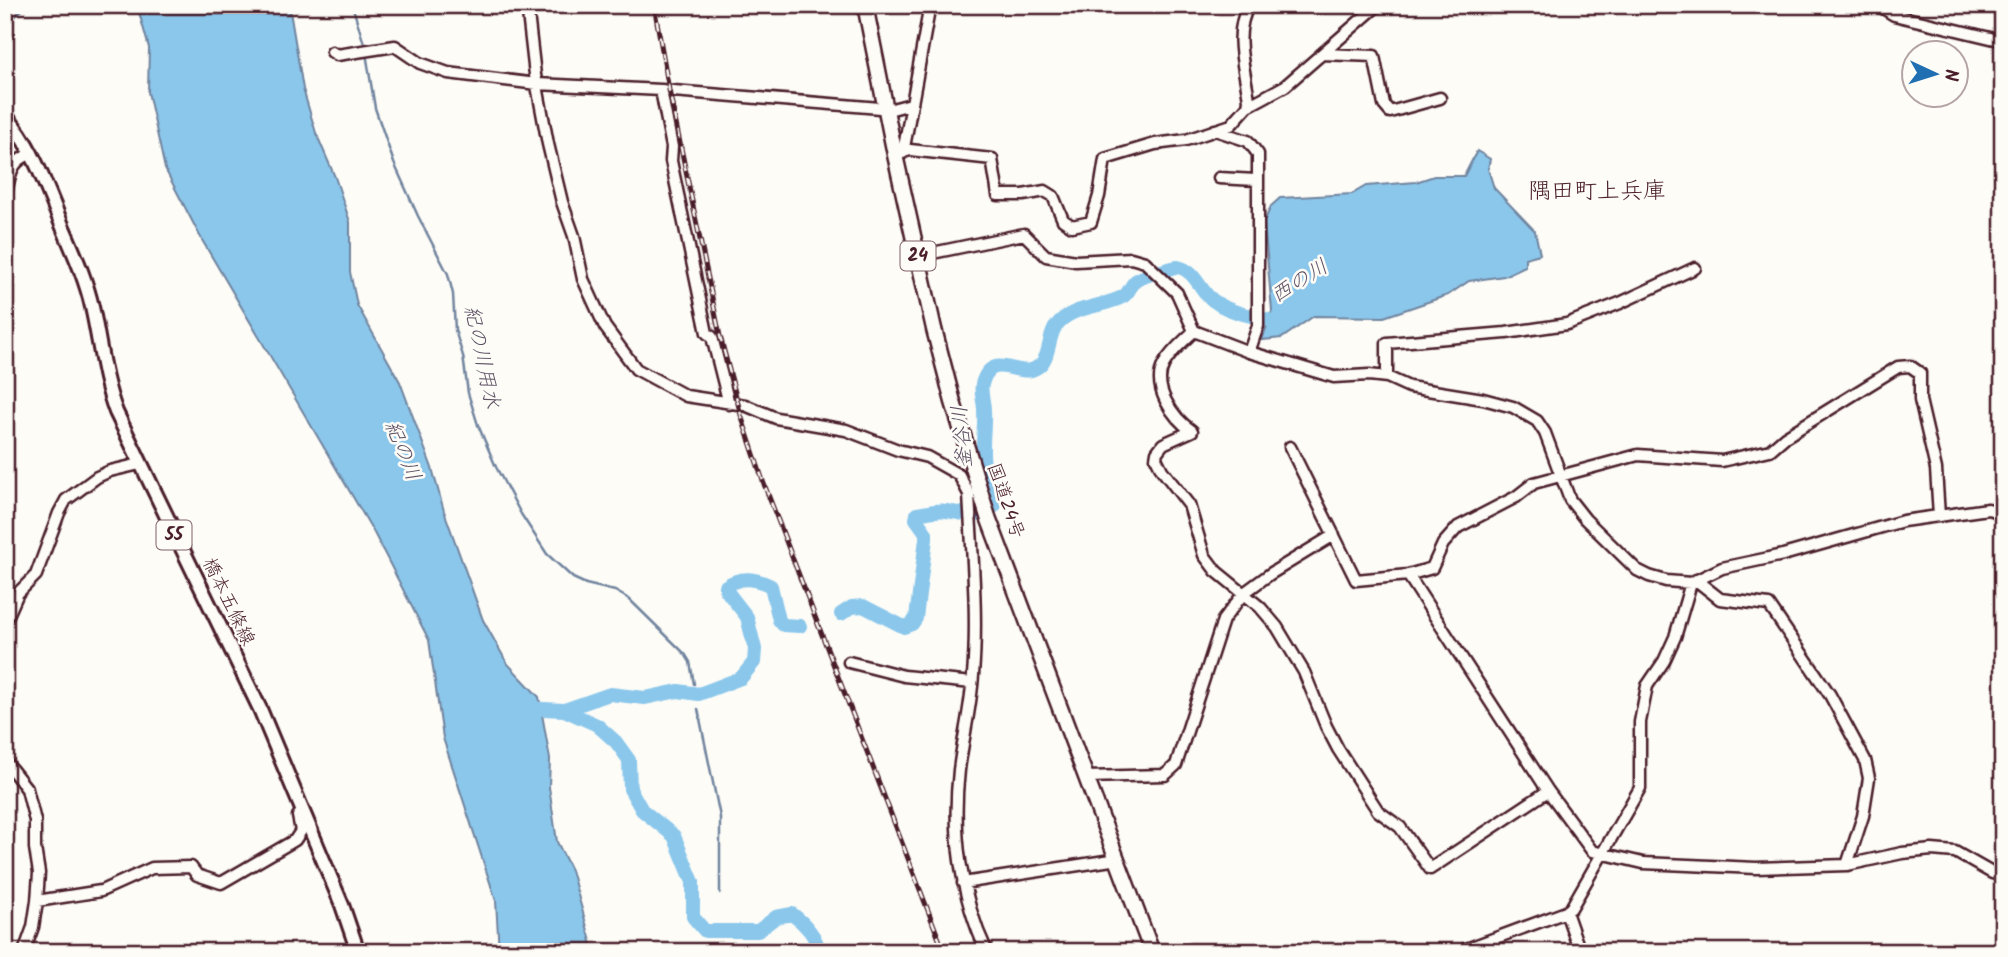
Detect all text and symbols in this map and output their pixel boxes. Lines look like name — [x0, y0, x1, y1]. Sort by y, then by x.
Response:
north arrow — [1899, 38, 1969, 108]
text: N — [1935, 68, 1965, 82]
district label: 隅田町上兵庫 — [1528, 174, 1666, 210]
road number: 24 — [900, 242, 936, 270]
water label: 西の川 — [1265, 251, 1335, 313]
water label: 紀の川用水 — [454, 302, 508, 412]
water label: 釜谷川 — [944, 404, 982, 470]
water label: 紀の川 — [375, 416, 429, 486]
street label: 国道24号 — [978, 459, 1032, 543]
road number: 55 — [156, 520, 192, 550]
street label: 橋本五條線 — [194, 553, 262, 651]

